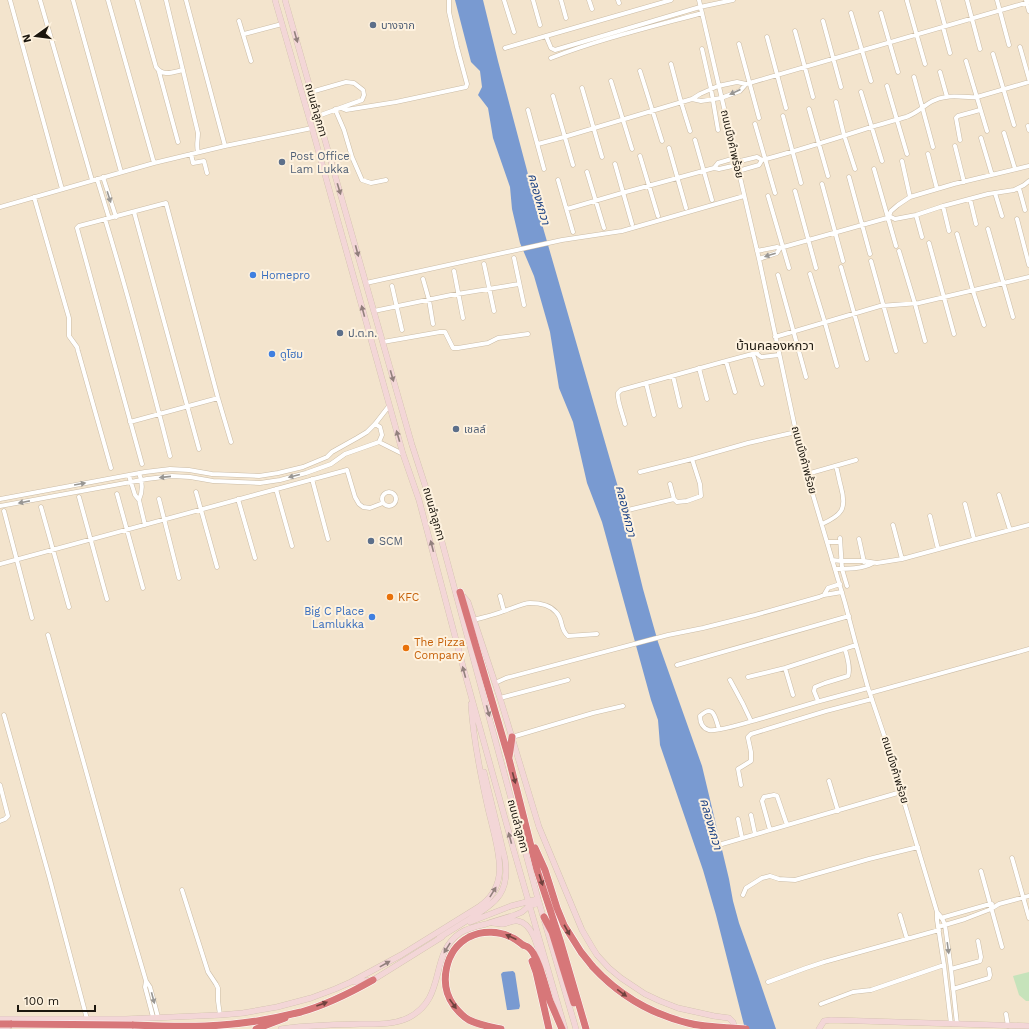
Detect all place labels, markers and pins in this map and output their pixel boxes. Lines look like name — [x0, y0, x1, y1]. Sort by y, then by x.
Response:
place label: บางจาก — [381, 19, 415, 32]
marker: บางจาก — [368, 20, 378, 30]
place label: Post Office Lam Lukka — [290, 150, 350, 176]
marker: Post Office Lam Lukka — [277, 157, 287, 167]
place label: Homepro — [261, 269, 310, 282]
marker: Homepro — [248, 270, 258, 280]
place label: ป.ต.ท. — [348, 327, 377, 340]
marker: ป.ต.ท. — [335, 328, 345, 338]
place label: ดูโฮม — [280, 348, 303, 361]
marker: ดูโฮม — [267, 349, 277, 359]
place label: เชลล์ — [464, 423, 486, 436]
marker: เชลล์ — [451, 424, 461, 434]
place label: SCM — [379, 535, 403, 548]
marker: SCM — [366, 536, 376, 546]
place label: KFC — [398, 591, 420, 604]
marker: KFC — [385, 592, 395, 602]
place label: Big C Place Lamlukka — [304, 605, 364, 631]
marker: Big C Place Lamlukka — [367, 612, 377, 622]
place label: The Pizza Company — [414, 636, 465, 662]
marker: The Pizza Company — [401, 643, 411, 653]

